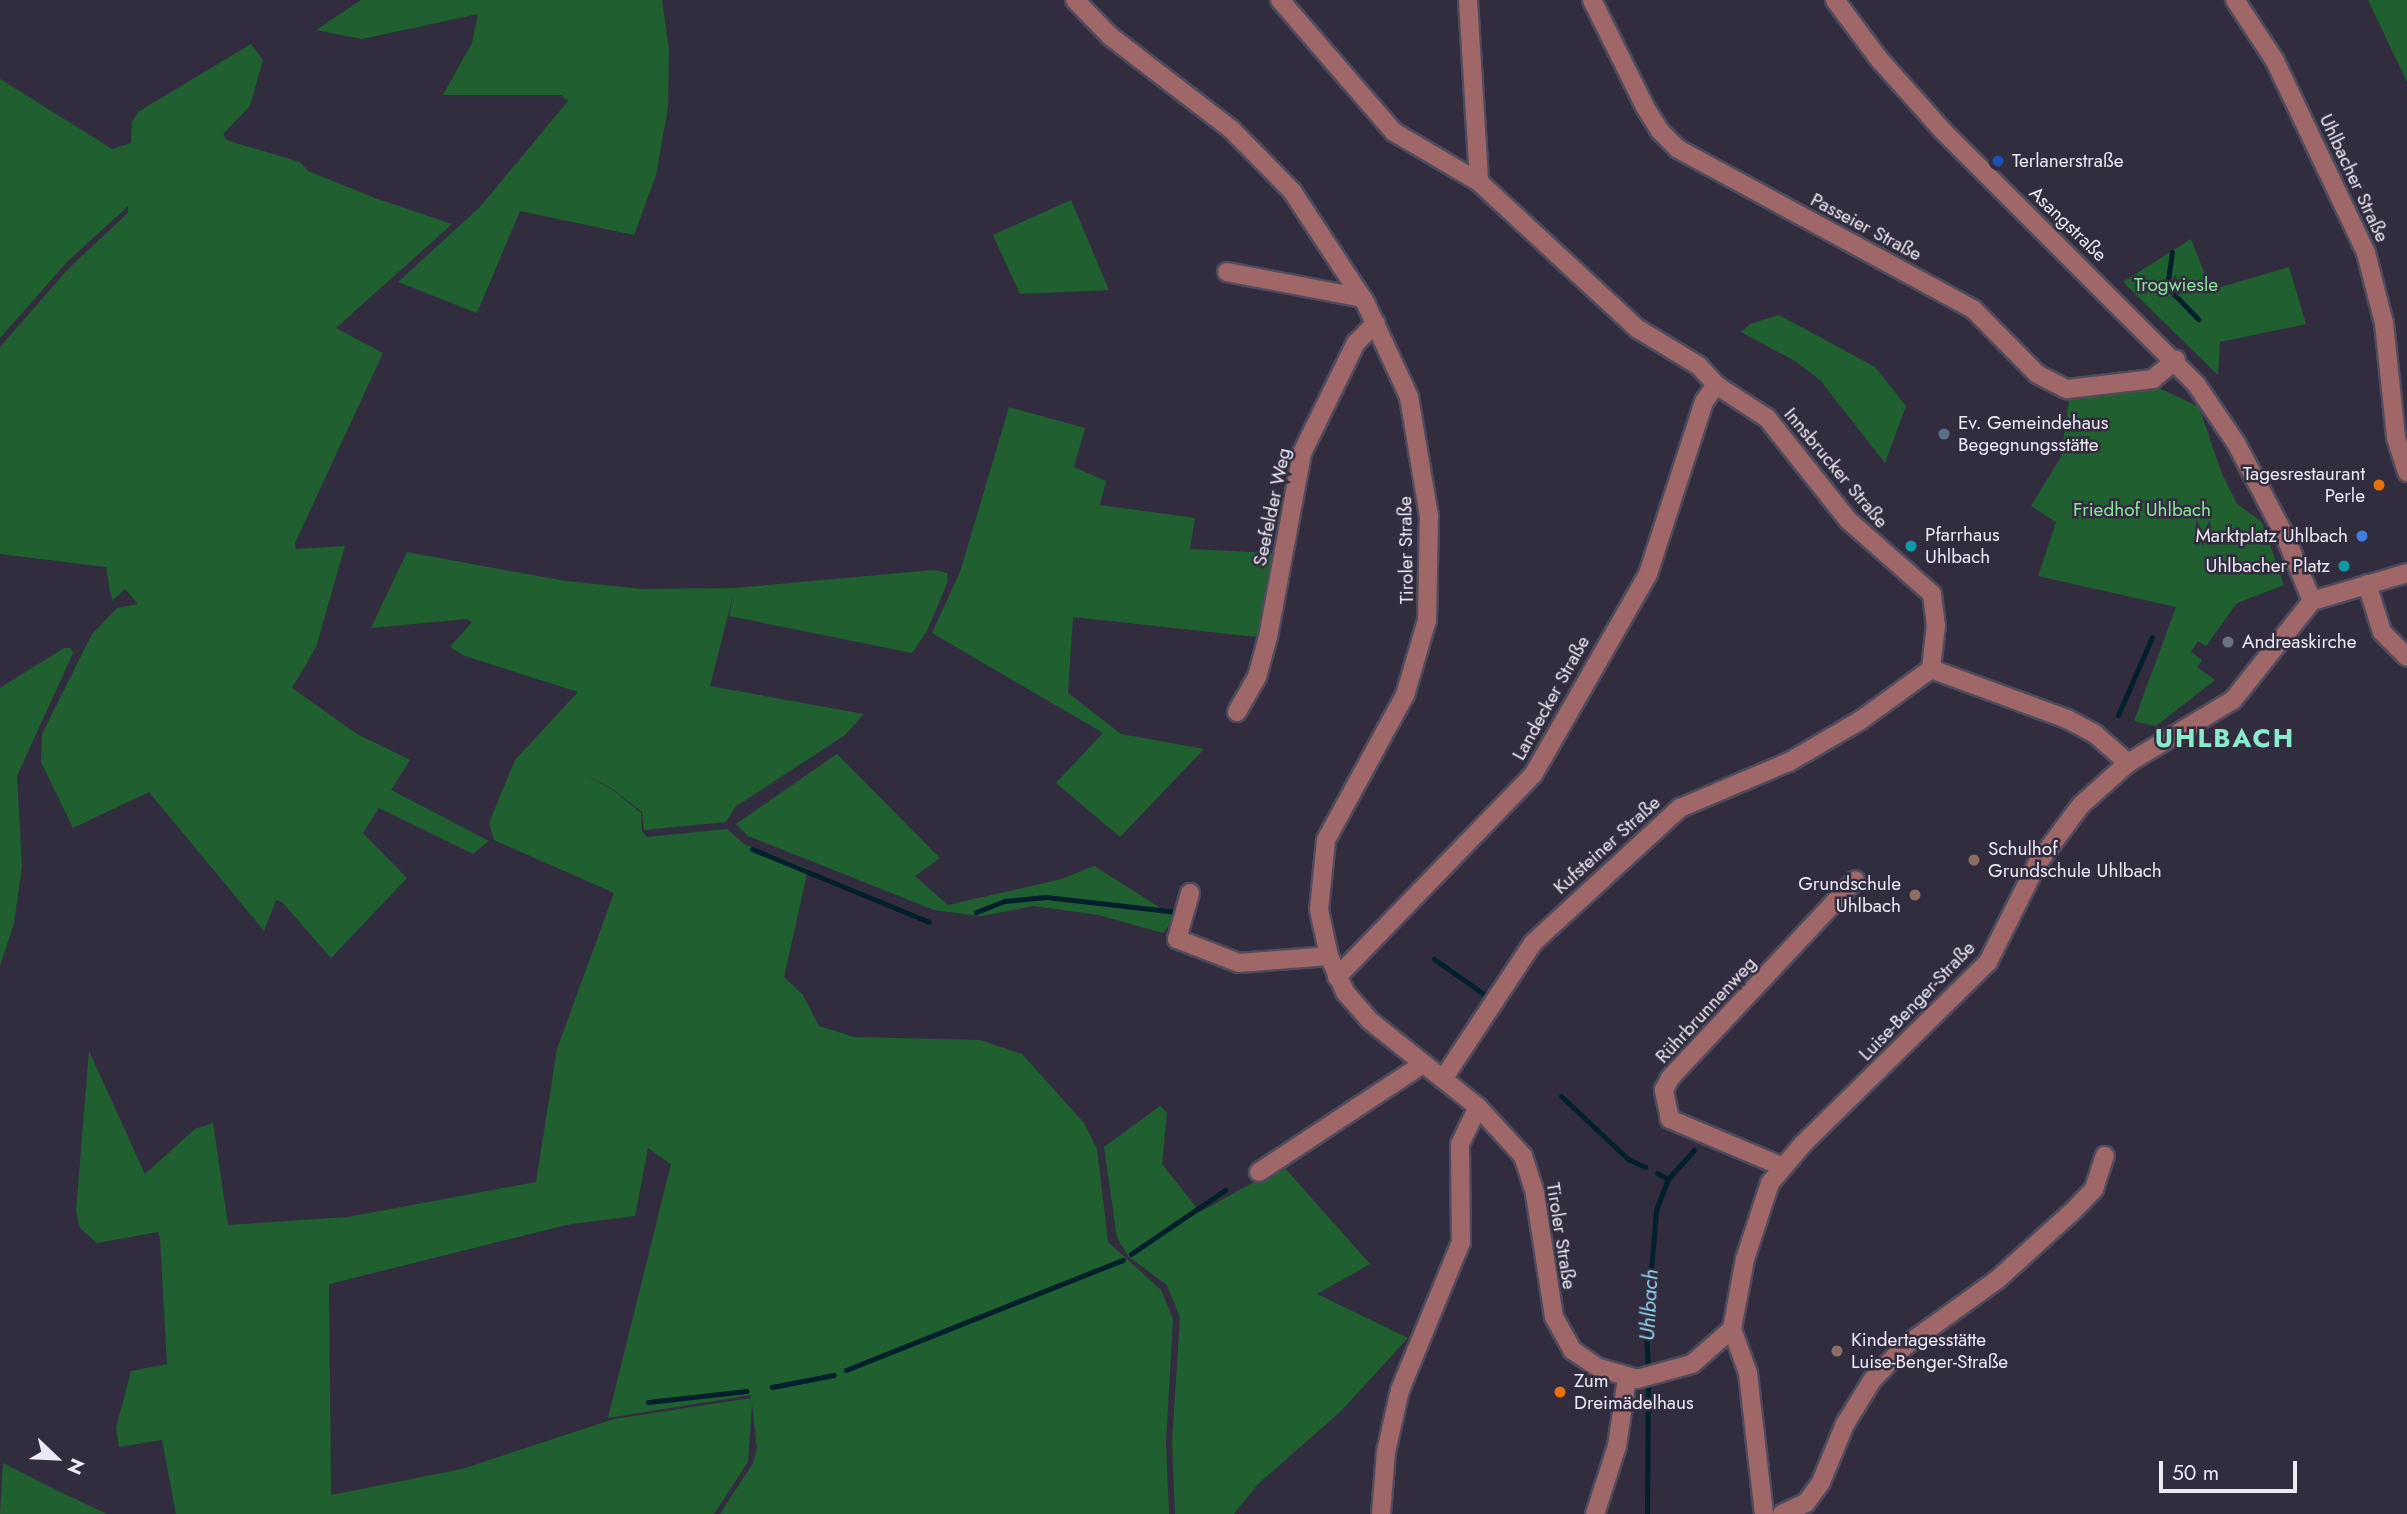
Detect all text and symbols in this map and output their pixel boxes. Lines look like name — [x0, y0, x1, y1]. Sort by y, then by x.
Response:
street label: Uhlbacher Straße — [2314, 110, 2394, 246]
place label: Terlanerstraße — [2012, 150, 2123, 172]
marker: Terlanerstraße — [1990, 153, 2006, 169]
street label: Asangstraße — [2025, 182, 2111, 266]
street label: Passeier Straße — [1807, 188, 1925, 266]
park label: Trogwiesle — [2134, 274, 2218, 296]
street label: Innsbrucker Straße — [1779, 403, 1893, 533]
place label: Ev. Gemeindehaus Begegnungsstätte — [1958, 412, 2108, 456]
marker: Ev. Gemeindehaus Begegnungsstätte — [1936, 426, 1952, 442]
street label: Seefelder Weg — [1248, 446, 1296, 568]
place label: Tagesrestaurant Perle — [2243, 463, 2365, 507]
marker: Tagesrestaurant Perle — [2371, 477, 2387, 493]
street label: Tiroler Straße — [1394, 496, 1418, 604]
park label: Friedhof Uhlbach — [2073, 499, 2211, 521]
place label: Pfarrhaus Uhlbach — [1925, 524, 2000, 568]
place label: Marktplatz Uhlbach — [2195, 525, 2348, 547]
marker: Marktplatz Uhlbach — [2354, 528, 2370, 544]
marker: Pfarrhaus Uhlbach — [1903, 538, 1919, 554]
place label: Uhlbacher Platz — [2206, 555, 2330, 577]
marker: Uhlbacher Platz — [2336, 558, 2352, 574]
place label: Andreaskirche — [2242, 631, 2357, 653]
street label: Landecker Straße — [1507, 632, 1595, 764]
marker: Andreaskirche — [2220, 634, 2236, 650]
district label: UHLBACH — [2156, 723, 2294, 755]
street label: Kufsteiner Straße — [1549, 791, 1665, 899]
place label: Schulhof Grundschule Uhlbach — [1988, 838, 2162, 882]
marker: Schulhof Grundschule Uhlbach — [1966, 852, 1982, 868]
place label: Grundschule Uhlbach — [1798, 873, 1901, 917]
marker: Grundschule Uhlbach — [1907, 887, 1923, 903]
street label: Luise-Benger-Straße — [1854, 937, 1980, 1065]
street label: Rührbrunnenweg — [1651, 952, 1761, 1068]
street label: Tiroler Straße — [1541, 1181, 1581, 1291]
water label: Uhlbach — [1635, 1268, 1663, 1342]
place label: Kindertagesstätte Luise-Benger-Straße — [1851, 1329, 2008, 1373]
marker: Kindertagesstätte Luise-Benger-Straße — [1829, 1343, 1845, 1359]
place label: Zum Dreimädelhaus — [1574, 1370, 1694, 1414]
marker: Zum Dreimädelhaus — [1552, 1384, 1568, 1400]
north arrow — [21, 1423, 91, 1493]
scale bar — [2162, 1448, 2300, 1492]
text: N — [60, 1454, 91, 1479]
text: 50 m — [2172, 1458, 2219, 1488]

